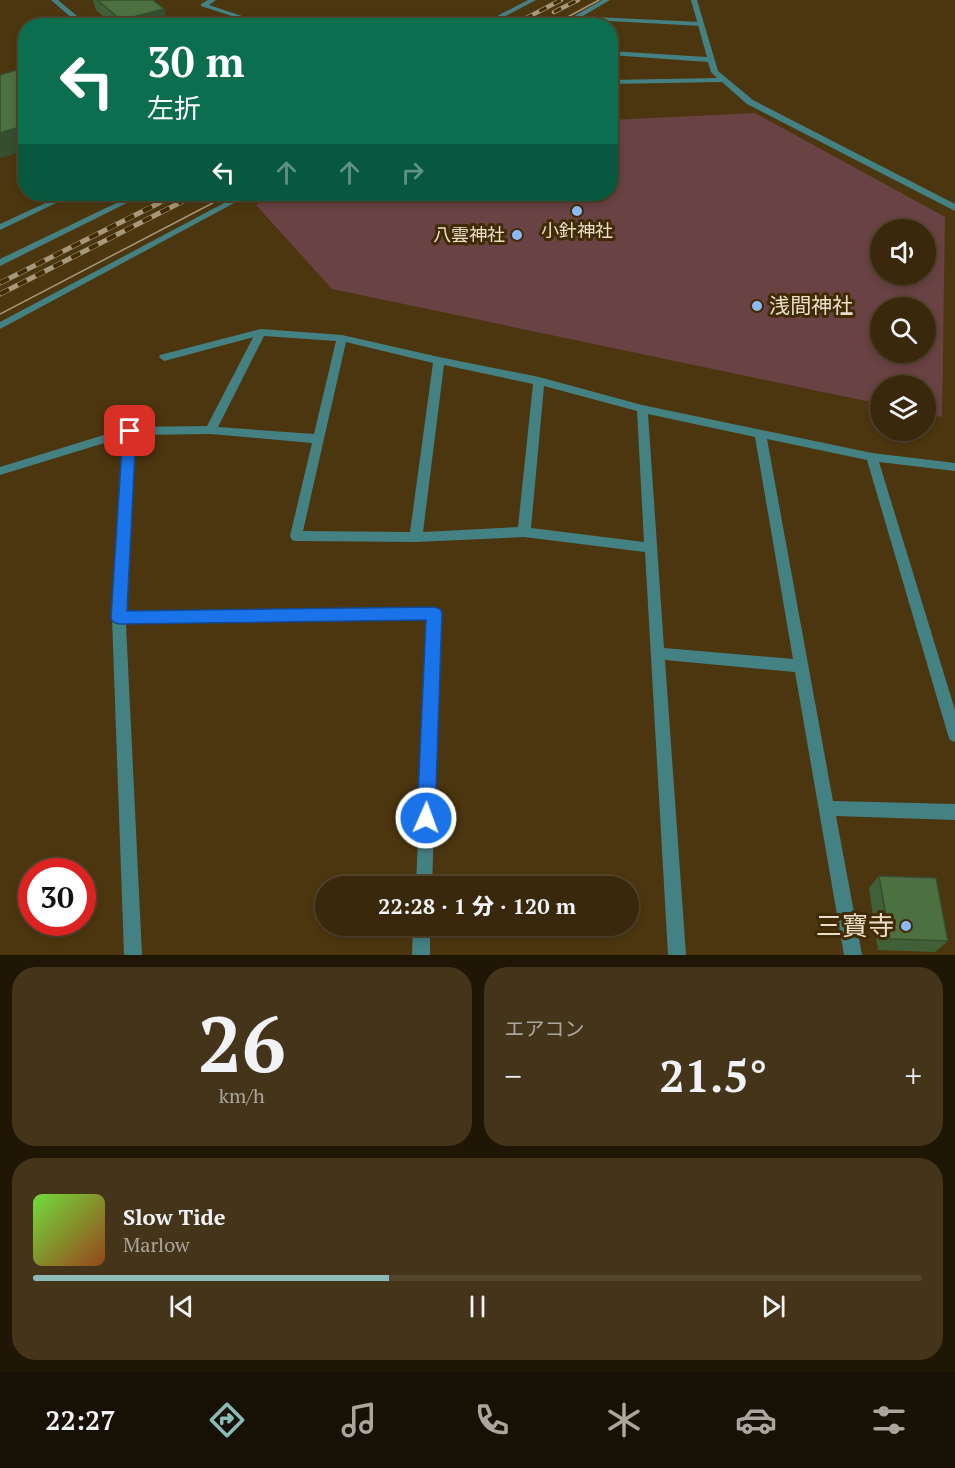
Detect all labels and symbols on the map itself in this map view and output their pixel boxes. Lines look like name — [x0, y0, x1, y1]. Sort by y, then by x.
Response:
marker: 小針神社 — [570, 204, 584, 218]
place label: 小針神社 — [541, 218, 613, 242]
place label: 八雲神社 — [433, 222, 505, 246]
marker: 八雲神社 — [510, 228, 524, 242]
place label: 浅間神社 — [769, 291, 853, 319]
marker: 浅間神社 — [750, 299, 764, 313]
pin — [104, 405, 155, 456]
position arrow — [394, 786, 458, 850]
speed limit sign: 30 — [18, 858, 96, 936]
place label: 三寶寺 — [816, 908, 894, 942]
marker: 三寶寺 — [899, 919, 913, 933]

